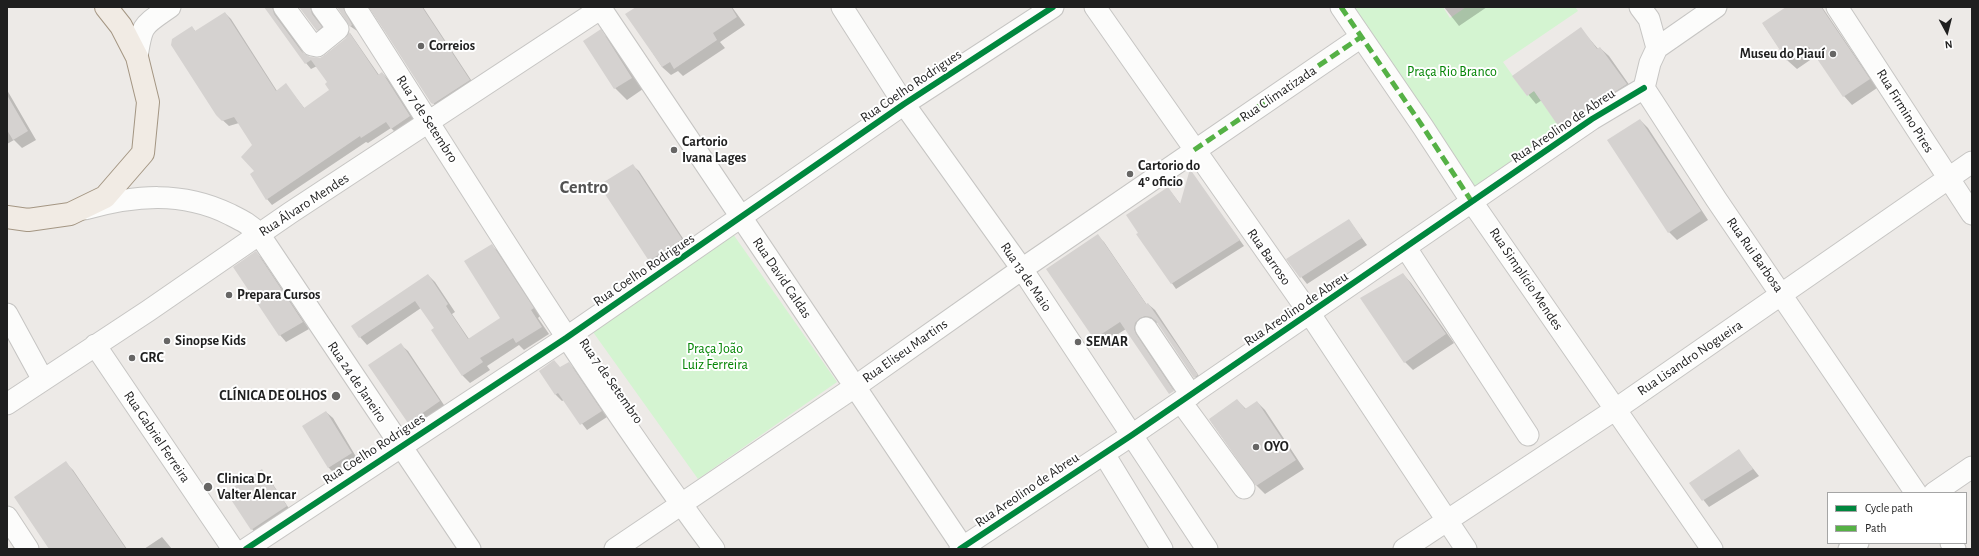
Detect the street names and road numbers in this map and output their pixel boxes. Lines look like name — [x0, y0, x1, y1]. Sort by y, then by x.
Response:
street label: Rua Coelho Rodrigues — [857, 46, 965, 126]
street label: Rua Climatizada — [1236, 62, 1320, 126]
street label: Rua Firmino Pires — [1873, 66, 1937, 156]
street label: Rua 7 de Setembro — [393, 72, 461, 166]
street label: Rua Areolino de Abreu — [1508, 85, 1618, 167]
street label: Rua Álvaro Mendes — [256, 170, 352, 240]
street label: Rua Rui Barbosa — [1723, 214, 1787, 296]
street label: Rua Barroso — [1243, 225, 1295, 289]
street label: Rua Simplício Mendes — [1486, 225, 1566, 333]
street label: Rua Coelho Rodrigues — [590, 230, 698, 310]
street label: Rua David Caldas — [749, 234, 815, 322]
street label: Rua 13 de Maio — [997, 239, 1055, 315]
street label: Rua Areolino de Abreu — [1241, 268, 1351, 350]
street label: Rua Eliseu Martins — [859, 315, 951, 387]
street label: Rua Lisandro Nogueira — [1634, 317, 1746, 399]
street label: Rua 7 de Setembro — [575, 335, 647, 427]
street label: Rua 24 de Janeiro — [324, 338, 390, 426]
street label: Rua Gabriel Ferreira — [120, 388, 194, 486]
street label: Rua Coelho Rodrigues — [320, 410, 428, 488]
street label: Rua Areolino de Abreu — [972, 449, 1082, 531]

